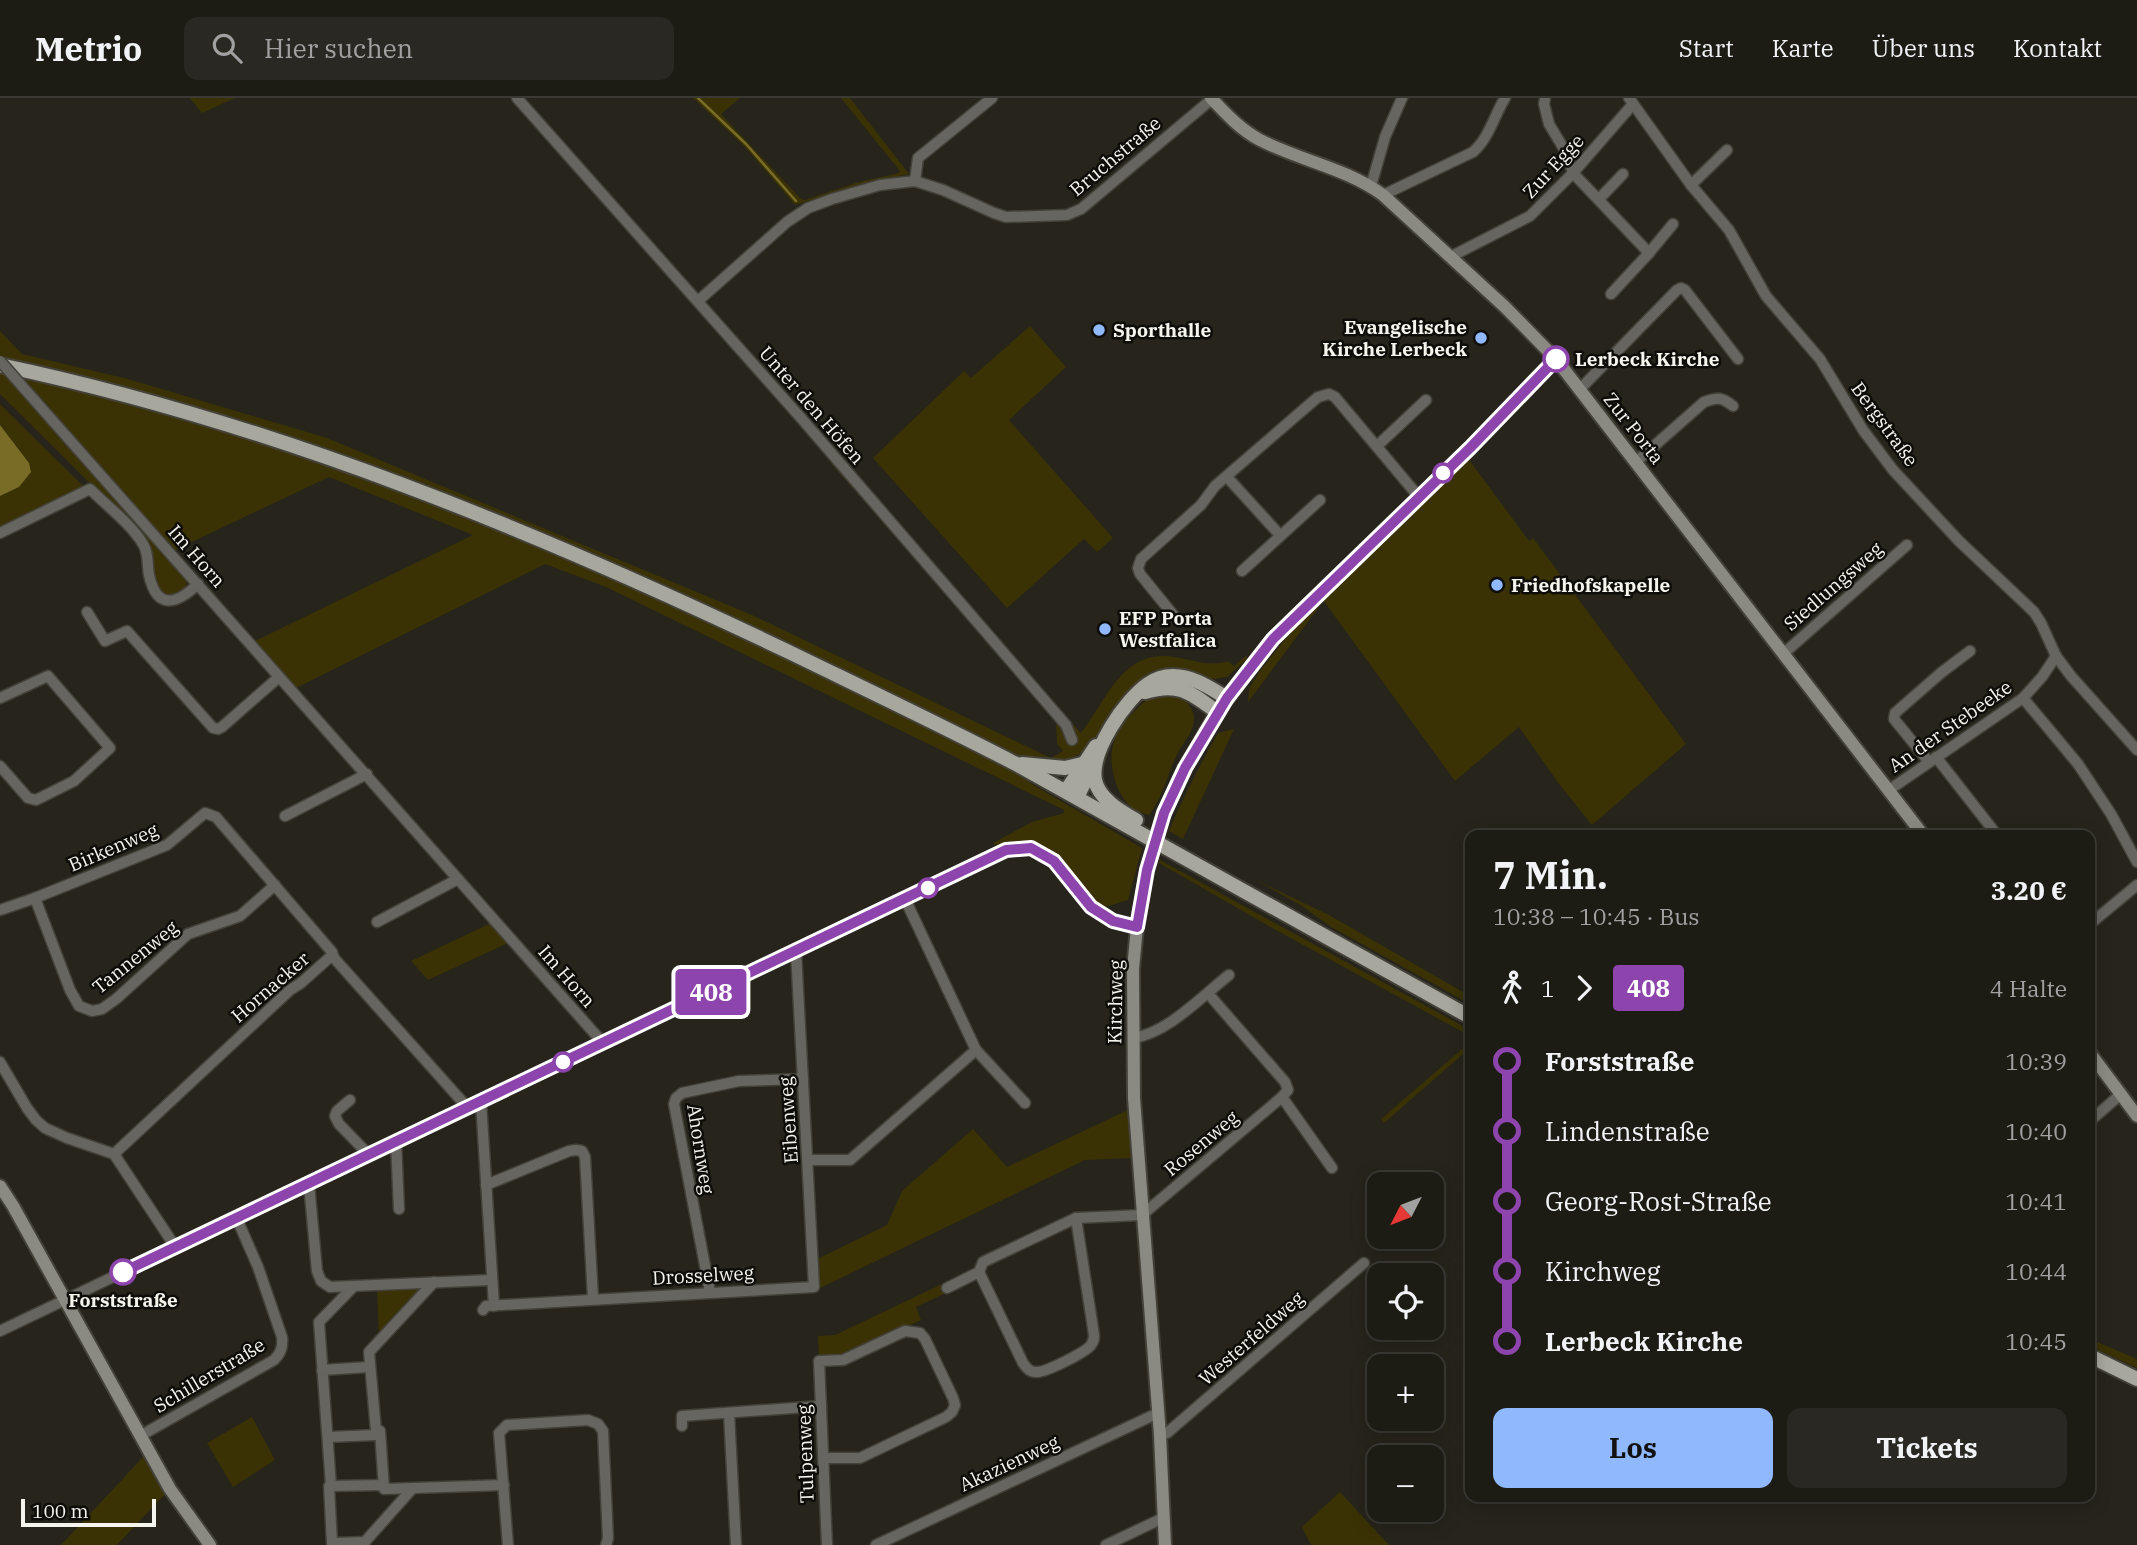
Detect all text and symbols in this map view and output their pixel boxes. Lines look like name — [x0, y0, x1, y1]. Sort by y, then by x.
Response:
search box — [184, 17, 674, 80]
text: Metrio — [35, 27, 142, 70]
icon: search — [208, 29, 246, 67]
text: Hier suchen — [264, 31, 413, 65]
text: Start — [1679, 32, 1734, 64]
text: Karte — [1772, 32, 1834, 64]
text: Über uns — [1872, 32, 1975, 64]
text: Kontakt — [2013, 32, 2102, 64]
street label: Bruchstraße — [1064, 111, 1166, 201]
street label: Zur Egge — [1517, 129, 1589, 203]
place label: Evangelische Kirche Lerbeck — [1322, 315, 1467, 361]
place label: Sporthalle — [1113, 318, 1211, 342]
marker: Sporthalle — [1091, 322, 1107, 338]
marker: Evangelische Kirche Lerbeck — [1473, 330, 1489, 346]
street label: Unter den Höfen — [754, 341, 870, 469]
marker: Lerbeck Kirche — [1543, 346, 1569, 372]
place label: Lerbeck Kirche — [1575, 347, 1720, 371]
street label: Bergstraße — [1846, 377, 1924, 471]
street label: Zur Porta — [1599, 387, 1669, 469]
unlabelled marker — [1433, 463, 1453, 483]
street label: Im Horn — [163, 520, 231, 592]
street label: Siedlungsweg — [1779, 536, 1888, 636]
place label: Friedhofskapelle — [1511, 573, 1671, 597]
marker: Friedhofskapelle — [1489, 577, 1505, 593]
place label: EFP Porta Westfalica — [1119, 606, 1217, 652]
marker: EFP Porta Westfalica — [1097, 621, 1113, 637]
street label: An der Stebeeke — [1884, 675, 2016, 777]
street label: Birkenweg — [64, 817, 162, 877]
text: 7 Min. — [1493, 850, 1608, 899]
text: 3.20 € — [1991, 873, 2067, 907]
unlabelled marker — [918, 878, 938, 898]
text: 10:38 – 10:45 · Bus — [1493, 901, 1700, 931]
street label: Tannenweg — [87, 915, 183, 999]
street label: Im Horn — [533, 940, 601, 1012]
street label: Hornacker — [226, 946, 314, 1027]
street label: Kirchweg — [1102, 959, 1128, 1044]
line badge: 408 — [671, 969, 751, 1015]
icon: walk — [1493, 969, 1531, 1007]
icon: forward — [1565, 969, 1603, 1007]
text: 408 — [1627, 972, 1670, 1004]
text: 1 — [1541, 973, 1555, 1003]
text: 4 Halte — [1990, 973, 2067, 1003]
text: 408 — [689, 976, 733, 1008]
text: Forststraße — [1545, 1044, 1695, 1078]
text: 10:39 — [2005, 1046, 2067, 1076]
unlabelled marker — [553, 1052, 573, 1072]
street label: Eibenweg — [773, 1075, 803, 1164]
street label: Ahornweg — [682, 1102, 720, 1196]
street label: Rosenweg — [1159, 1105, 1244, 1181]
text: Lindenstraße — [1545, 1114, 1710, 1148]
text: 10:40 — [2005, 1116, 2067, 1146]
north arrow — [1367, 1172, 1444, 1250]
map controls — [1367, 1172, 1444, 1522]
text: Georg-Rost-Straße — [1545, 1184, 1772, 1218]
text: 10:41 — [2005, 1186, 2067, 1216]
text: Kirchweg — [1545, 1254, 1661, 1288]
text: 10:44 — [2005, 1256, 2067, 1286]
marker: Forststraße — [110, 1259, 136, 1285]
street label: Drosselweg — [651, 1260, 755, 1290]
button: locate — [1367, 1263, 1444, 1340]
street label: Westerfeldweg — [1194, 1285, 1309, 1390]
place label: Forststraße — [68, 1288, 178, 1312]
text: Lerbeck Kirche — [1545, 1324, 1743, 1358]
text: 10:45 — [2005, 1326, 2067, 1356]
street label: Schillerstraße — [149, 1332, 269, 1418]
button: + — [1367, 1354, 1444, 1431]
street label: Tulpenweg — [791, 1404, 819, 1504]
button: Los — [1493, 1408, 1773, 1488]
button: Tickets — [1787, 1408, 2067, 1488]
street label: Akazienweg — [955, 1429, 1063, 1497]
button: − — [1367, 1445, 1444, 1522]
scale bar — [21, 1496, 156, 1528]
text: 100 m — [32, 1499, 89, 1523]

